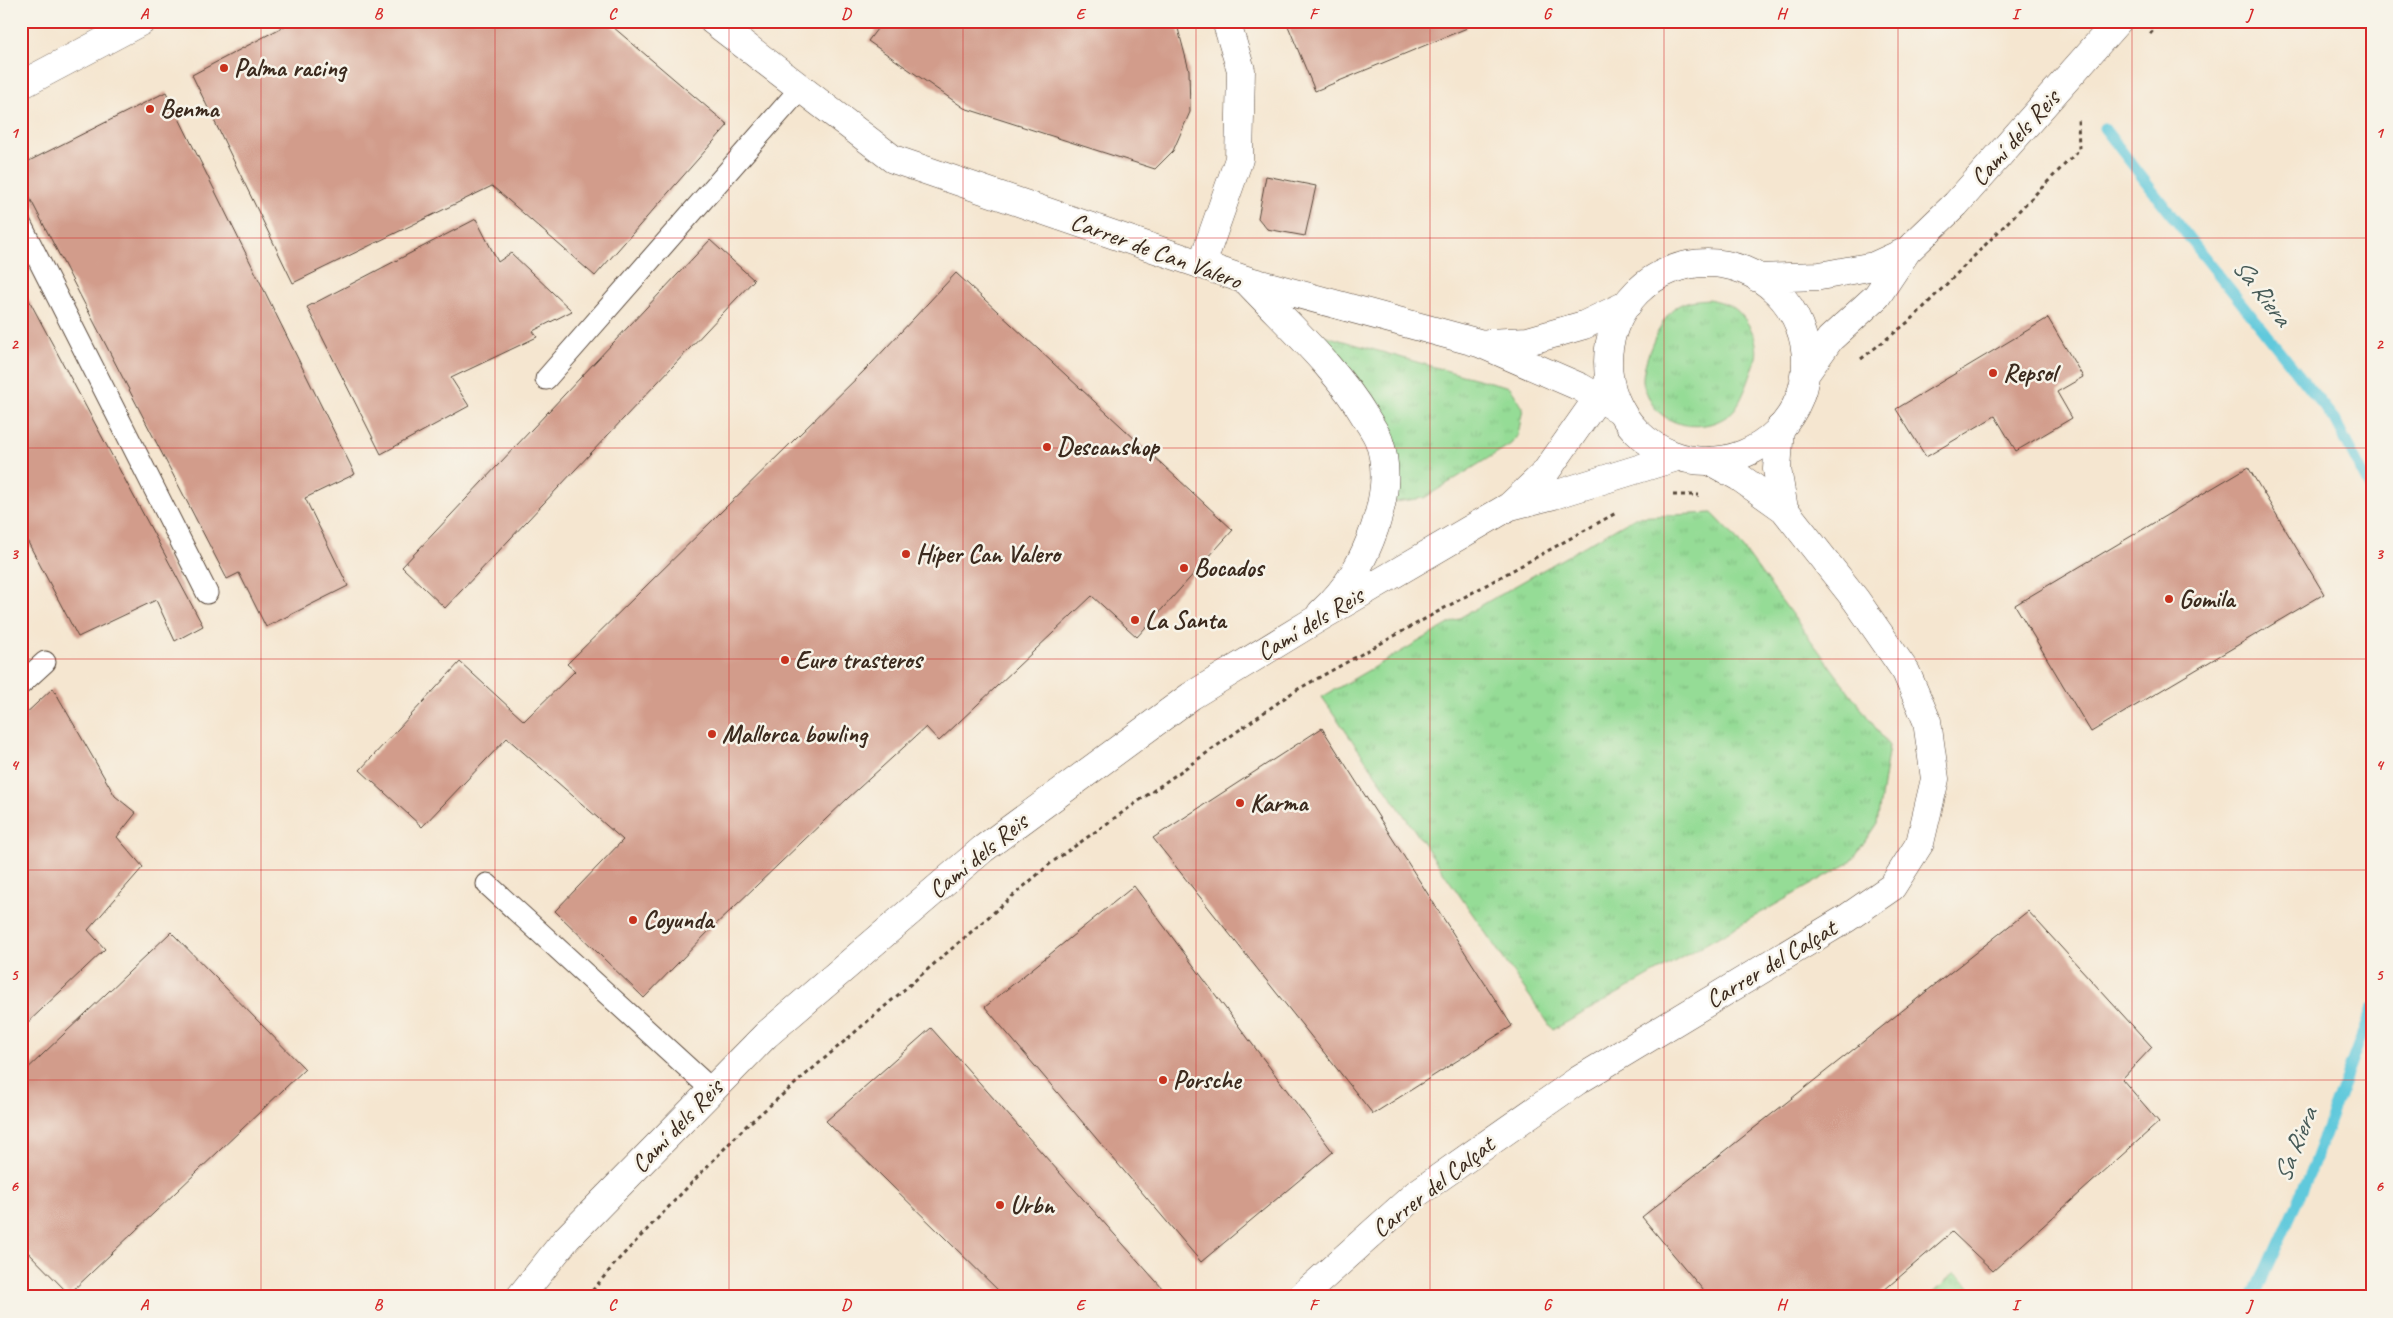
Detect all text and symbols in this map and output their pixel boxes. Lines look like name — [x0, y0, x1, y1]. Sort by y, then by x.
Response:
text: A — [140, 4, 150, 24]
text: B — [374, 4, 384, 24]
text: C — [608, 4, 618, 24]
text: D — [841, 4, 852, 24]
text: E — [1076, 4, 1087, 24]
text: F — [1309, 4, 1320, 24]
text: G — [1543, 4, 1553, 24]
text: H — [1776, 4, 1788, 24]
text: I — [2012, 4, 2022, 24]
text: J — [2245, 4, 2254, 24]
place label: Palma racing — [234, 52, 348, 84]
marker: Palma racing — [218, 62, 230, 74]
street label: Camí dels Reis — [1963, 81, 2068, 193]
place label: Benma — [160, 93, 220, 125]
marker: Benma — [144, 103, 156, 115]
text: 1 — [10, 123, 19, 143]
text: 1 — [2375, 123, 2384, 143]
street label: Carrer de Can Valero — [1066, 205, 1247, 297]
water label: Sa Riera — [2225, 252, 2300, 335]
text: 2 — [10, 334, 19, 354]
text: 2 — [2375, 334, 2384, 354]
place label: Repsol — [2003, 357, 2061, 389]
marker: Repsol — [1987, 367, 1999, 379]
place label: Descanshop — [1057, 431, 1161, 463]
marker: Descanshop — [1041, 441, 1053, 453]
place label: Híper Can Valero — [916, 538, 1063, 570]
text: 3 — [10, 544, 19, 564]
text: 3 — [2375, 544, 2384, 564]
marker: Híper Can Valero — [900, 548, 912, 560]
place label: Bocados — [1194, 552, 1266, 584]
marker: Bocados — [1178, 562, 1190, 574]
street label: Camí dels Reis — [1251, 578, 1371, 668]
place label: Gomila — [2179, 583, 2237, 615]
marker: Gomila — [2163, 593, 2175, 605]
place label: La Santa — [1145, 604, 1228, 636]
marker: La Santa — [1129, 614, 1141, 626]
place label: Euro trasteros — [795, 644, 924, 676]
marker: Euro trasteros — [779, 654, 791, 666]
place label: Mallorca bowling — [722, 718, 869, 750]
marker: Mallorca bowling — [706, 728, 718, 740]
text: 4 — [10, 755, 19, 775]
text: 4 — [2375, 755, 2384, 775]
place label: Karma — [1250, 787, 1309, 819]
marker: Karma — [1234, 797, 1246, 809]
street label: Camí dels Reis — [922, 805, 1036, 906]
place label: Coyunda — [643, 904, 716, 936]
street label: Carrer del Calçat — [1700, 911, 1845, 1016]
marker: Coyunda — [627, 914, 639, 926]
text: 5 — [11, 965, 20, 985]
text: 5 — [2376, 965, 2385, 985]
place label: Porsche — [1173, 1064, 1242, 1096]
street label: Camí dels Reis — [624, 1070, 731, 1180]
marker: Porsche — [1157, 1074, 1169, 1086]
water label: Sa Riera — [2265, 1101, 2326, 1187]
street label: Carrer del Calçat — [1365, 1127, 1503, 1245]
text: 6 — [10, 1176, 19, 1196]
text: 6 — [2375, 1176, 2384, 1196]
place label: Urbn — [1010, 1189, 1055, 1221]
marker: Urbn — [994, 1199, 1006, 1211]
text: A — [140, 1295, 150, 1315]
text: B — [374, 1295, 384, 1315]
text: C — [608, 1295, 618, 1315]
text: D — [841, 1295, 852, 1315]
text: E — [1076, 1295, 1087, 1315]
text: F — [1309, 1295, 1320, 1315]
text: G — [1543, 1295, 1553, 1315]
text: H — [1776, 1295, 1788, 1315]
text: I — [2012, 1295, 2022, 1315]
text: J — [2245, 1295, 2254, 1315]

